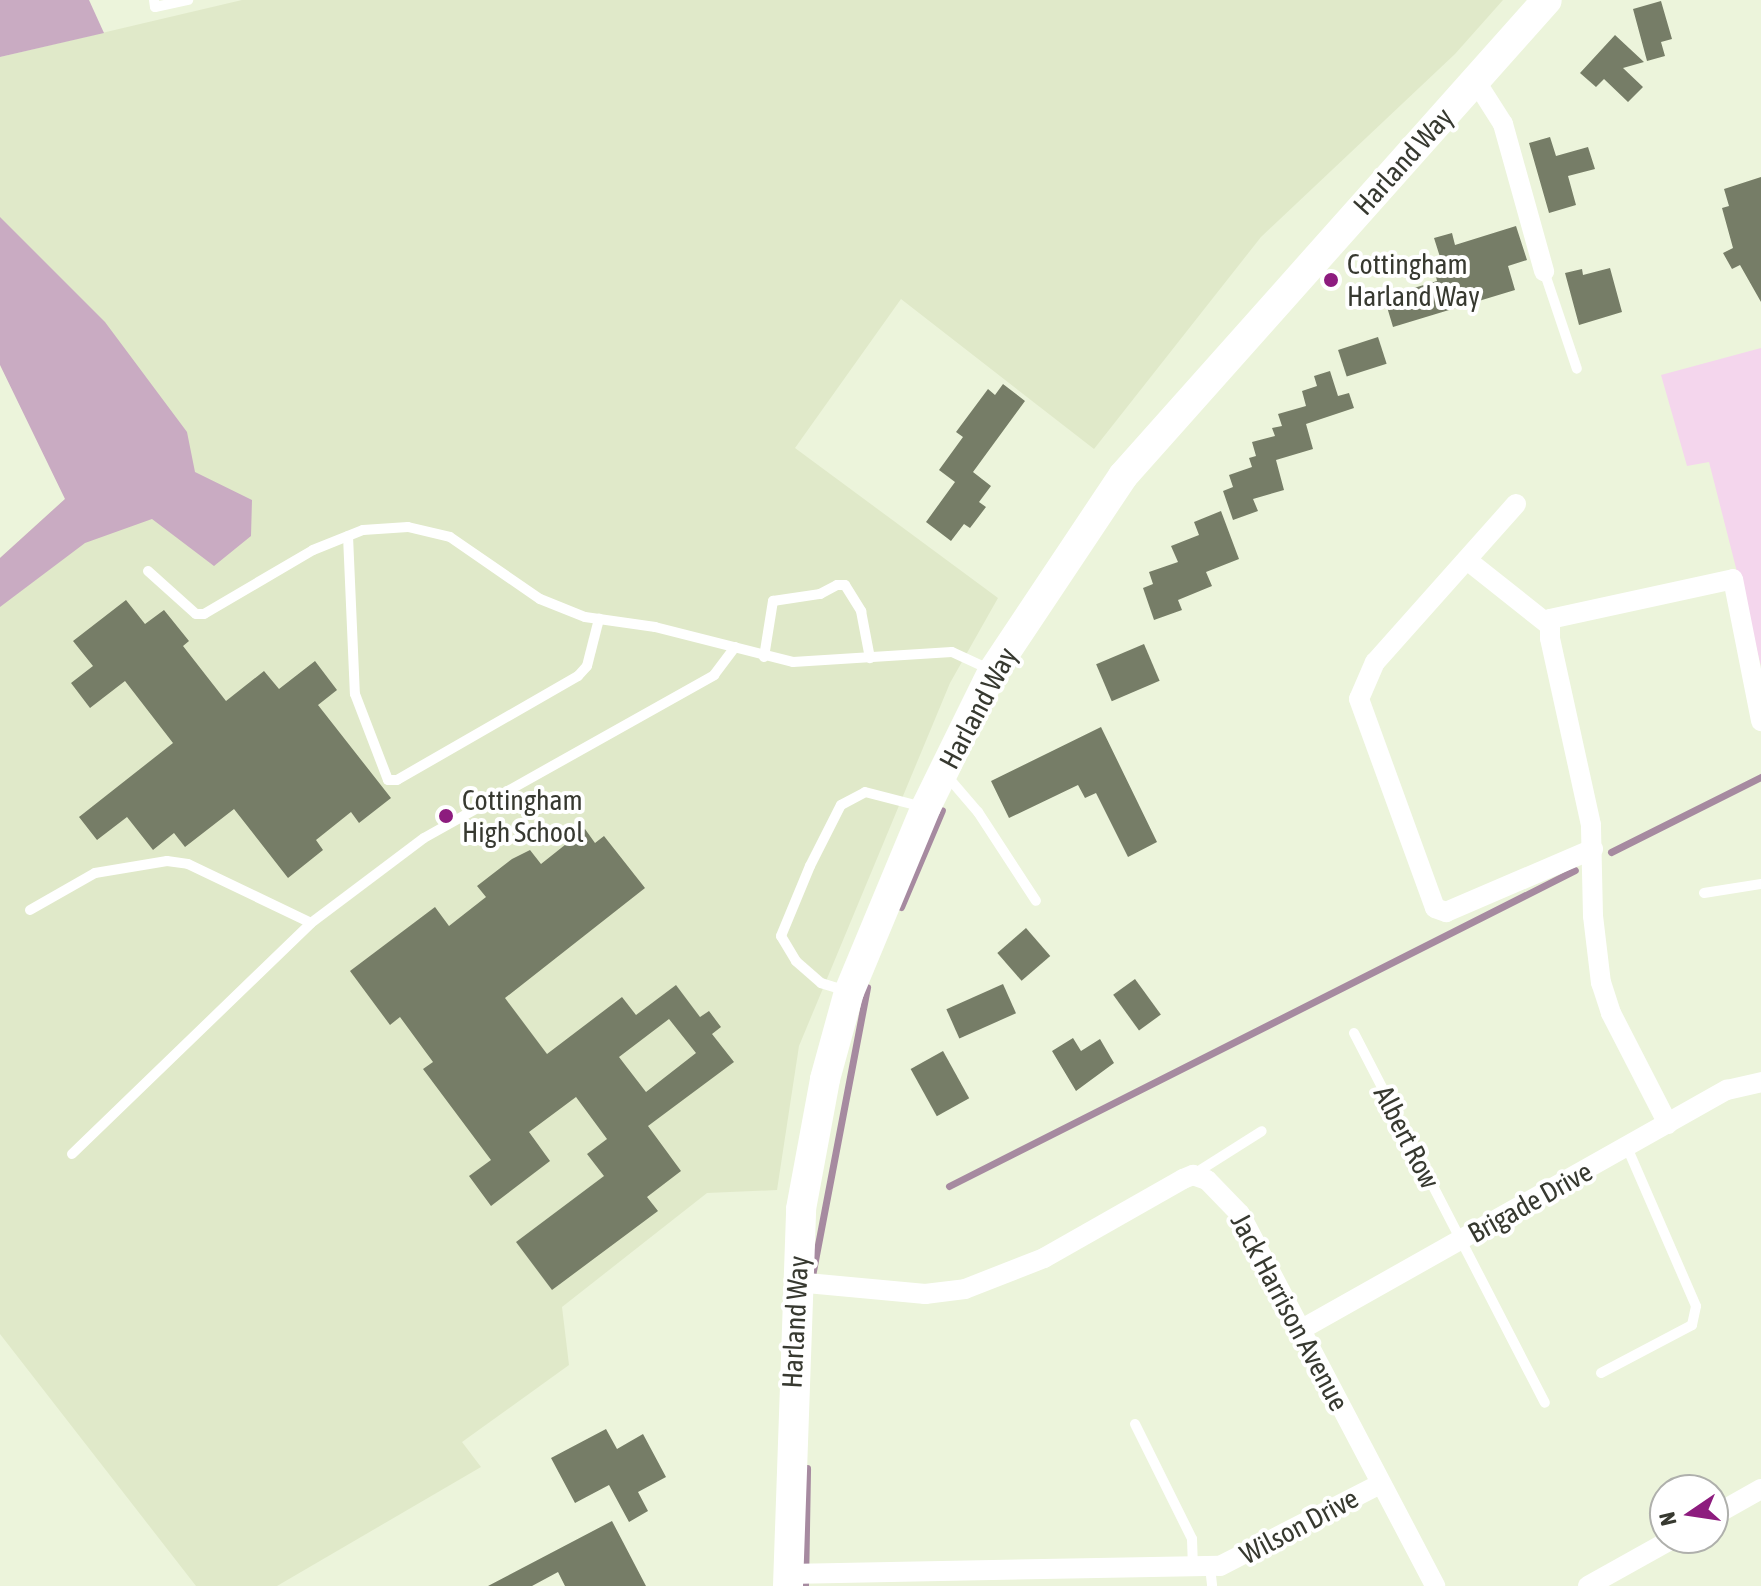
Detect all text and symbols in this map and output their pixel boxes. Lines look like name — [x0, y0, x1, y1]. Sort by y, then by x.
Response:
street label: Harland Way — [1346, 100, 1460, 222]
place label: Cottingham Harland Way — [1347, 247, 1480, 313]
marker: Cottingham Harland Way — [1322, 271, 1340, 289]
street label: Harland Way — [932, 642, 1024, 774]
place label: Cottingham High School — [462, 783, 584, 849]
marker: Cottingham High School — [437, 807, 455, 825]
street label: Albert Row — [1367, 1080, 1447, 1194]
street label: Brigade Drive — [1462, 1154, 1598, 1250]
street label: Jack Harrison Avenue — [1224, 1208, 1356, 1416]
street label: Harland Way — [775, 1255, 815, 1389]
north arrow — [1649, 1474, 1729, 1554]
street label: Wilson Drive — [1234, 1481, 1364, 1571]
text: N — [1653, 1510, 1682, 1528]

